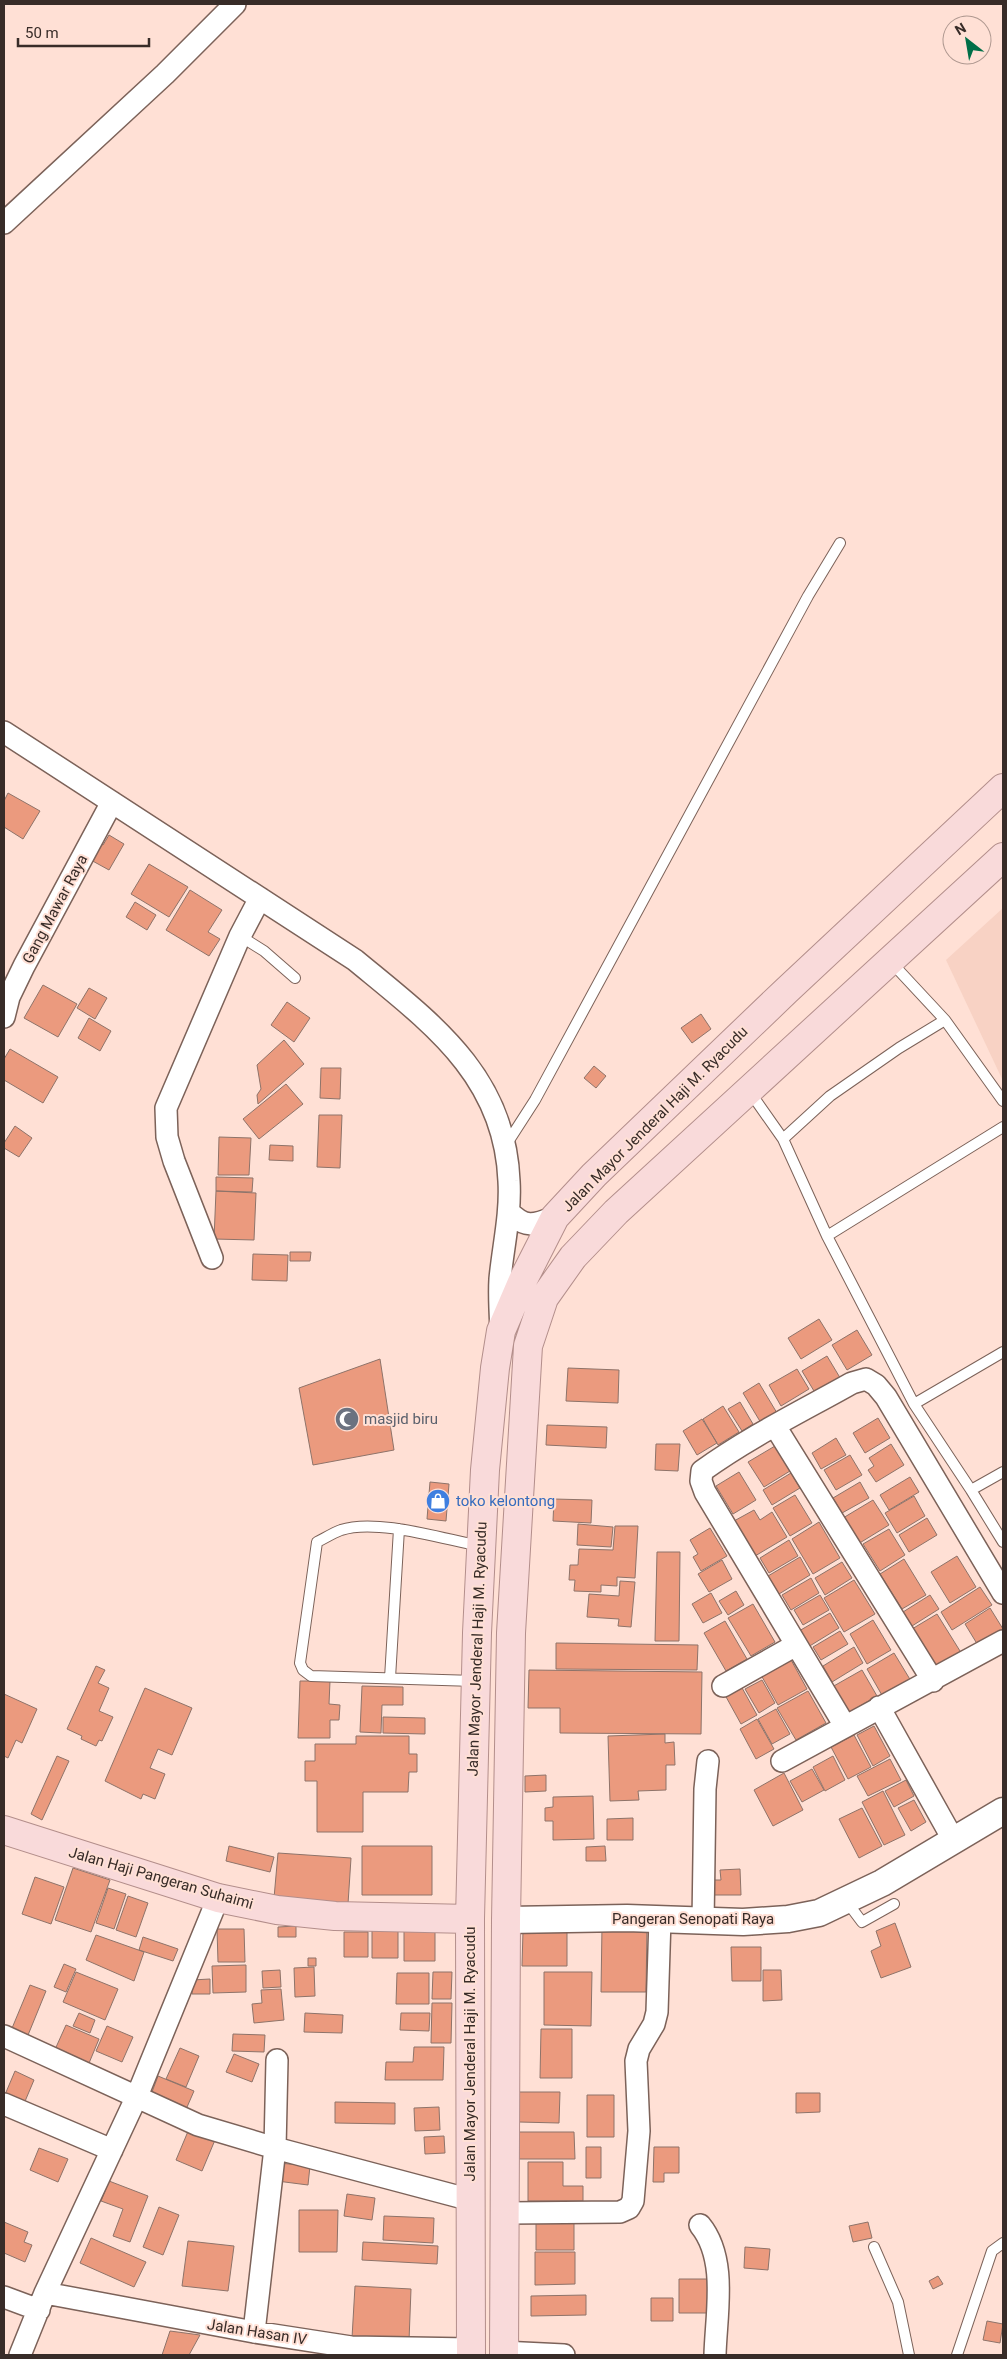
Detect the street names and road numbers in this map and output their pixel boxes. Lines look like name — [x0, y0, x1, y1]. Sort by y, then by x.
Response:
street label: Gang Mawar Raya — [19, 851, 91, 967]
street label: Jalan Mayor Jenderal Haji M. Ryacudu — [559, 1023, 751, 1215]
street label: Jalan Mayor Jenderal Haji M. Ryacudu — [464, 1521, 490, 1777]
street label: Jalan Haji Pangeran Suhaimi — [67, 1843, 255, 1913]
street label: Pangeran Senopati Raya — [612, 1910, 774, 1928]
street label: Jalan Mayor Jenderal Haji M. Ryacudu — [461, 1927, 479, 2181]
street label: Jalan Hasan IV — [206, 2315, 309, 2349]

